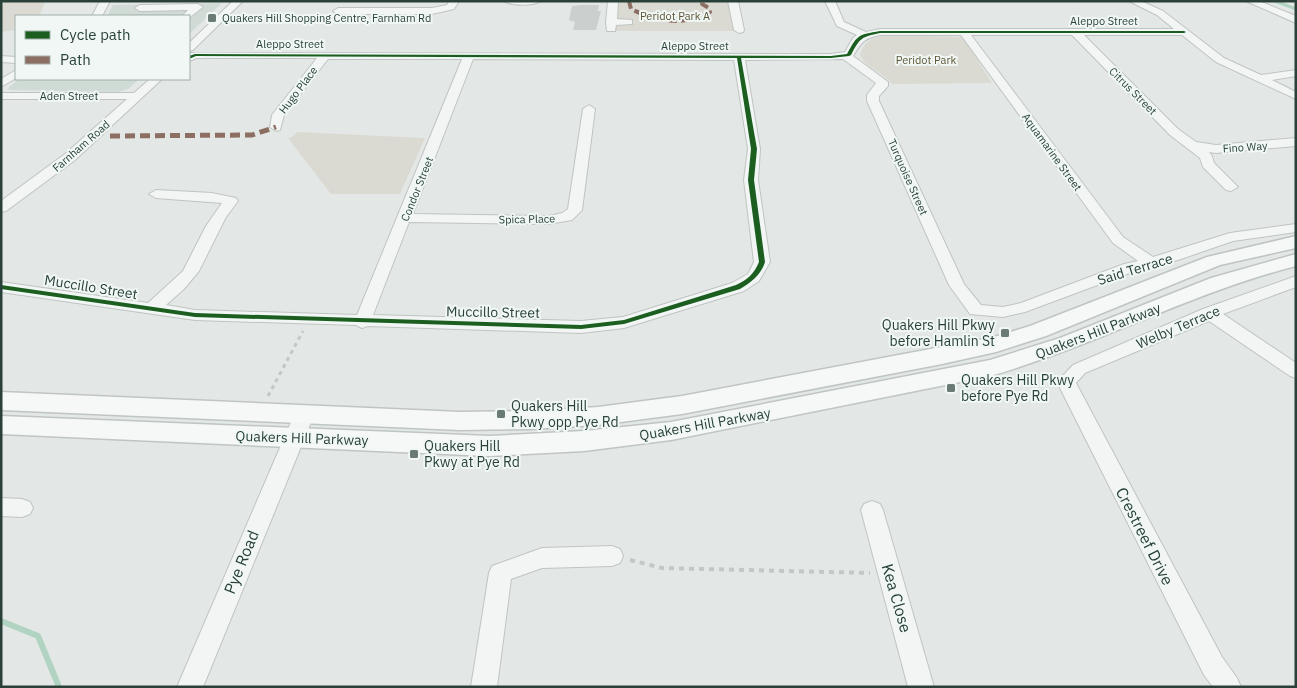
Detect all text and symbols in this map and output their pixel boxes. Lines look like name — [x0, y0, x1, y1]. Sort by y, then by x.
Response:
park label: Peridot Park A — [640, 9, 710, 23]
place label: Quakers Hill Shopping Centre, Farnham Rd — [222, 11, 431, 25]
marker: Quakers Hill Shopping Centre, Farnham Rd — [206, 12, 218, 24]
street label: Aleppo Street — [1070, 14, 1138, 28]
legend — [15, 15, 190, 80]
text: Cycle path — [60, 25, 131, 44]
street label: Aleppo Street — [256, 37, 324, 51]
street label: Aleppo Street — [661, 39, 729, 53]
text: Path — [60, 50, 91, 69]
park label: Peridot Park — [896, 53, 956, 67]
street label: Hugo Place — [276, 64, 320, 116]
street label: Citrus Street — [1106, 64, 1160, 118]
street label: Aden Street — [40, 89, 98, 103]
street label: Aquamarine Street — [1019, 110, 1085, 194]
street label: Farnham Road — [49, 117, 113, 175]
street label: Turquoise Street — [885, 137, 931, 217]
street label: Fino Way — [1222, 138, 1268, 156]
street label: Condor Street — [398, 154, 436, 223]
street label: Spica Place — [499, 212, 555, 226]
street label: Said Terrace — [1095, 249, 1175, 289]
street label: Muccillo Street — [43, 271, 139, 303]
street label: Quakers Hill Parkway — [1033, 299, 1163, 363]
street label: Welby Terrace — [1133, 301, 1223, 353]
street label: Muccillo Street — [446, 302, 540, 322]
place label: Quakers Hill Pkwy before Hamlin St — [882, 316, 995, 350]
marker: Quakers Hill Pkwy before Hamlin St — [999, 327, 1011, 339]
place label: Quakers Hill Pkwy before Pye Rd — [961, 371, 1074, 405]
marker: Quakers Hill Pkwy before Pye Rd — [945, 382, 957, 394]
place label: Quakers Hill Pkwy opp Pye Rd — [511, 397, 619, 431]
street label: Quakers Hill Parkway — [638, 404, 772, 444]
marker: Quakers Hill Pkwy opp Pye Rd — [495, 408, 507, 420]
street label: Quakers Hill Parkway — [235, 427, 369, 449]
place label: Quakers Hill Pkwy at Pye Rd — [424, 437, 520, 471]
marker: Quakers Hill Pkwy at Pye Rd — [408, 448, 420, 460]
street label: Crestreef Drive — [1112, 484, 1178, 589]
street label: Pye Road — [219, 527, 263, 597]
street label: Kea Close — [878, 561, 916, 635]

